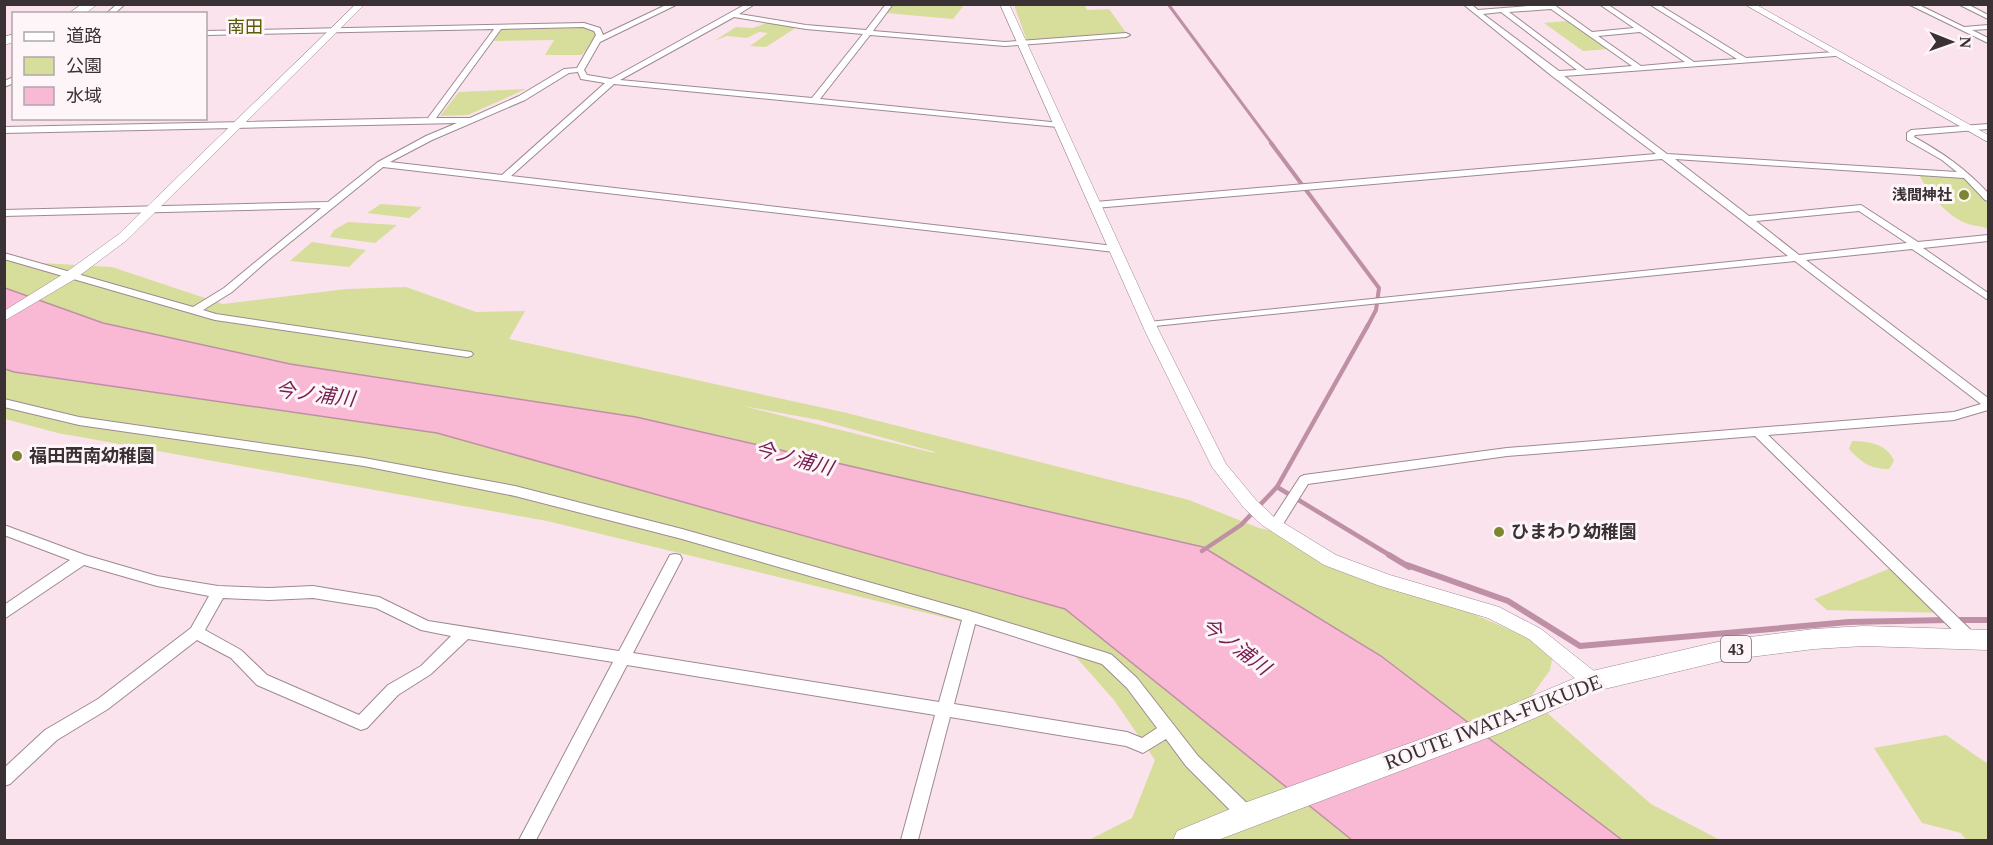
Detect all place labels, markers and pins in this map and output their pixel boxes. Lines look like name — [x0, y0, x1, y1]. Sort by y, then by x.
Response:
place label: 浅間神社 — [1892, 186, 1952, 203]
marker: 浅間神社 — [1957, 188, 1971, 202]
place label: 福田西南幼稚園 — [29, 446, 155, 466]
marker: 福田西南幼稚園 — [10, 449, 24, 463]
place label: ひまわり幼稚園 — [1511, 522, 1637, 542]
marker: ひまわり幼稚園 — [1492, 525, 1506, 539]

